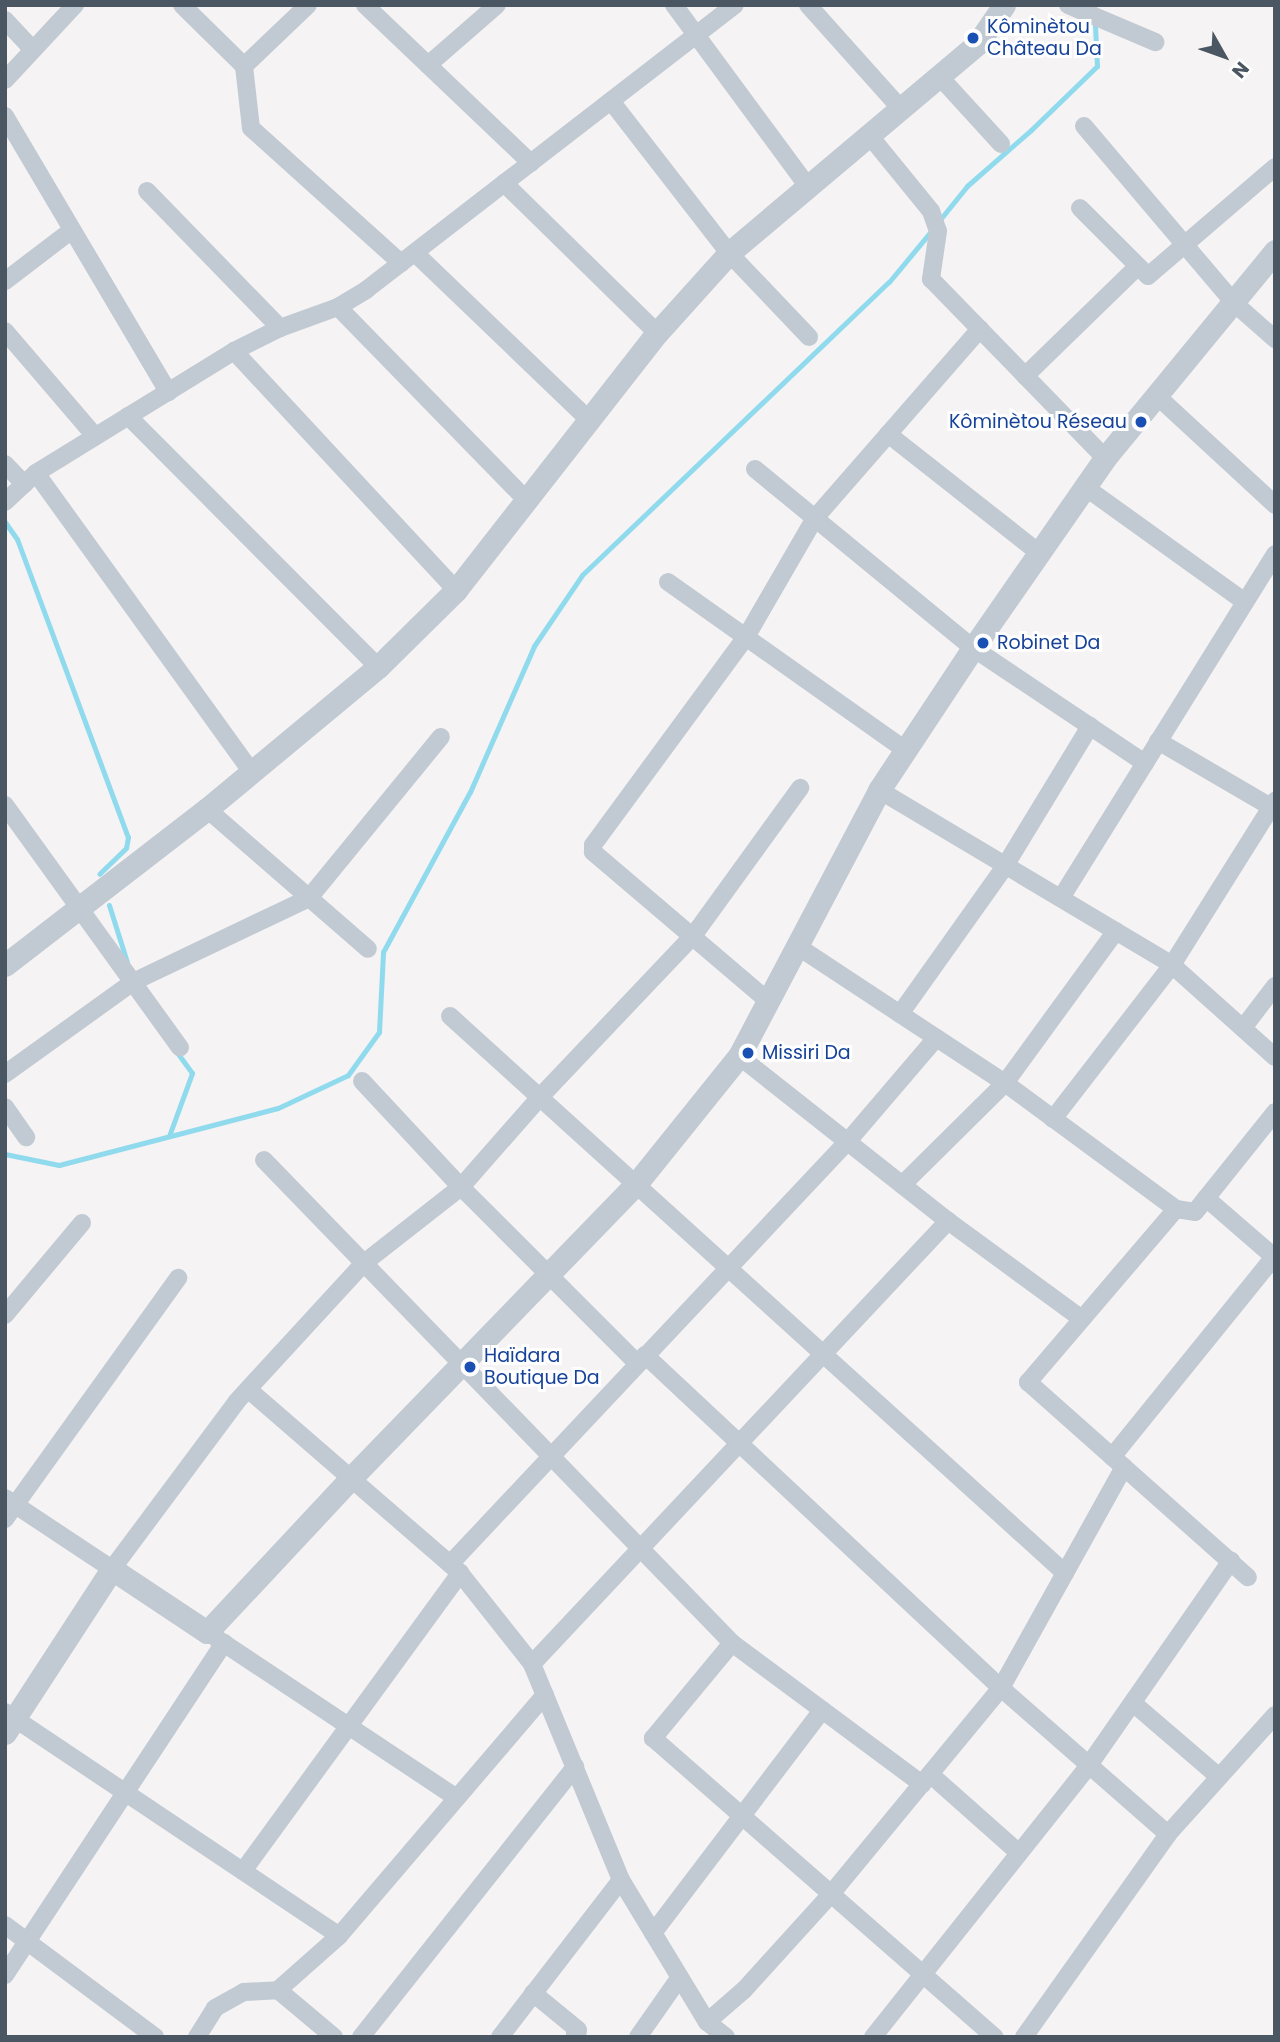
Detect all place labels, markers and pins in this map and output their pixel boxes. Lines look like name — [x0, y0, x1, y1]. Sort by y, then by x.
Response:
place label: Kôminètou Château Da — [987, 16, 1102, 60]
marker: Kôminètou Château Da — [965, 30, 981, 46]
place label: Kôminètou Réseau — [949, 411, 1127, 433]
marker: Kôminètou Réseau — [1133, 414, 1149, 430]
place label: Robinet Da — [997, 632, 1100, 654]
marker: Robinet Da — [975, 635, 991, 651]
place label: Missiri Da — [762, 1042, 851, 1064]
marker: Missiri Da — [740, 1045, 756, 1061]
place label: Haïdara Boutique Da — [484, 1345, 600, 1389]
marker: Haïdara Boutique Da — [462, 1359, 478, 1375]

